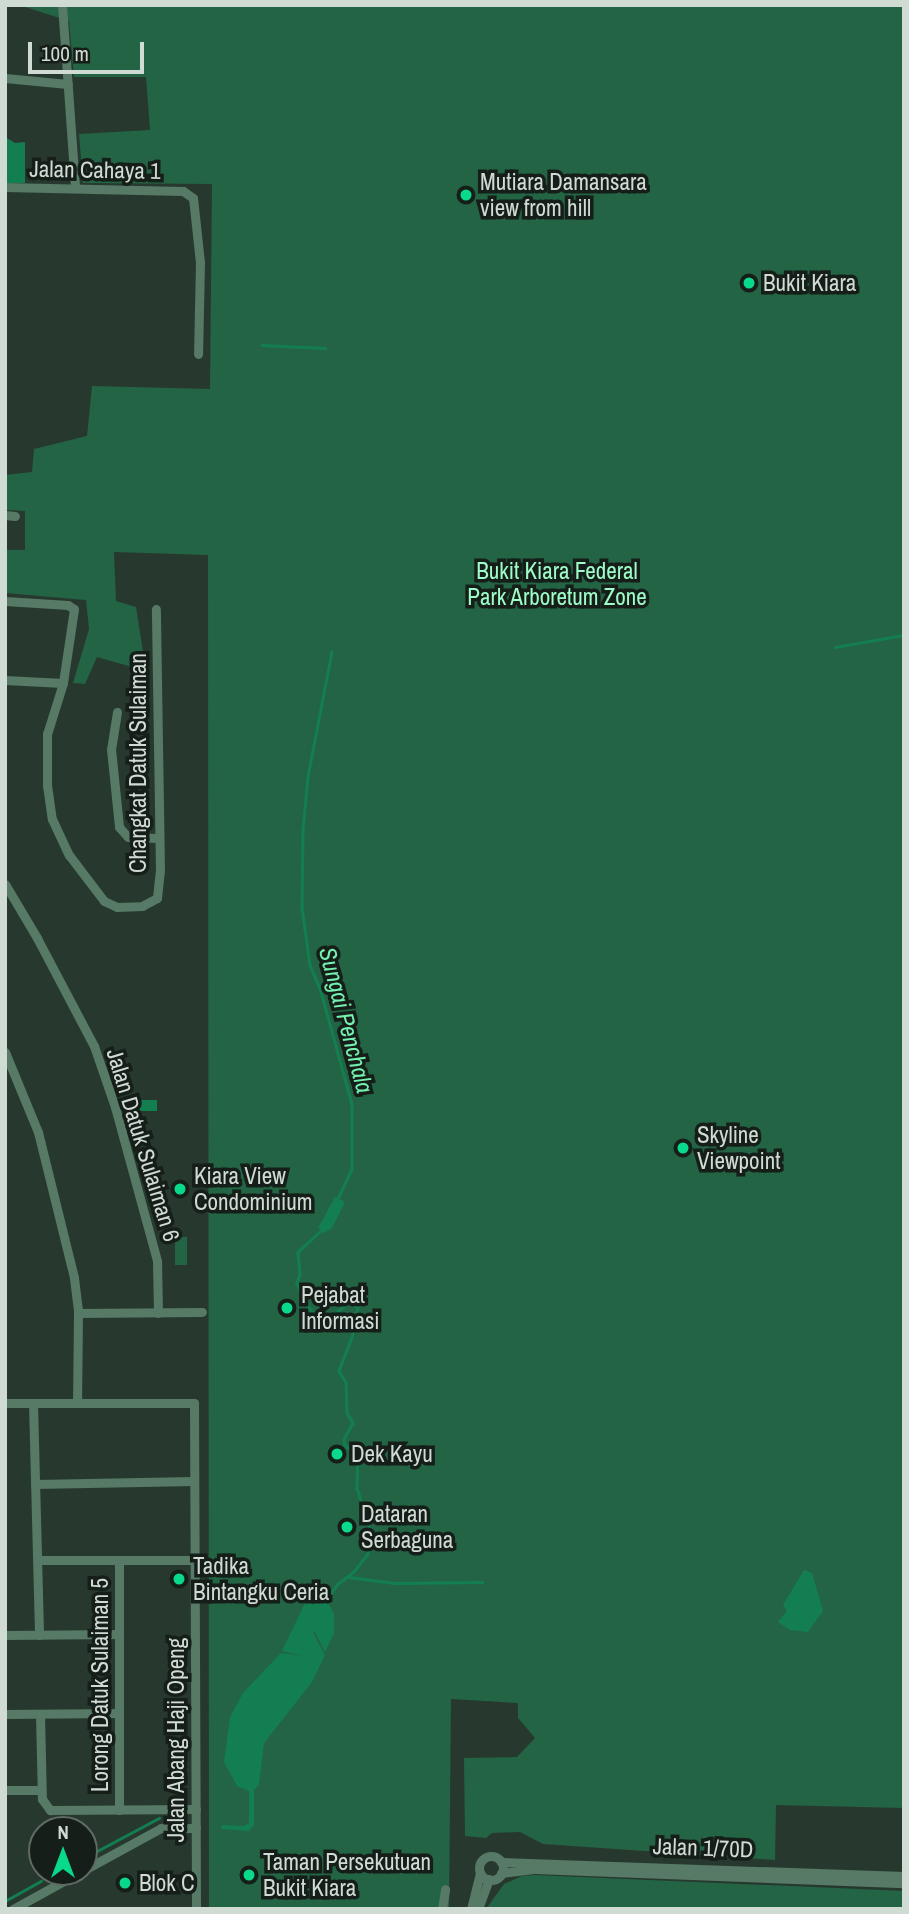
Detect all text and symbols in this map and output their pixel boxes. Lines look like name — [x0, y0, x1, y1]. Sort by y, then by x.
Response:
scale bar — [32, 28, 147, 72]
text: 100 m — [41, 39, 89, 68]
street label: Jalan Cahaya 1 — [29, 155, 161, 185]
place label: Mutiara Damansara view from hill — [480, 168, 647, 222]
marker: Mutiara Damansara view from hill — [458, 187, 474, 203]
place label: Bukit Kiara — [763, 269, 856, 297]
marker: Bukit Kiara — [741, 275, 757, 291]
park label: Bukit Kiara Federal Park Arboretum Zone — [467, 557, 647, 611]
street label: Changkat Datuk Sulaiman — [124, 653, 152, 873]
water label: Sungai Penchala — [313, 944, 379, 1096]
street label: Jalan Datuk Sulaiman 6 — [101, 1045, 185, 1245]
place label: Skyline Viewpoint — [697, 1121, 781, 1175]
marker: Skyline Viewpoint — [675, 1140, 691, 1156]
place label: Kiara View Condominium — [194, 1162, 312, 1216]
marker: Kiara View Condominium — [172, 1181, 188, 1197]
place label: Pejabat Informasi — [301, 1281, 380, 1335]
marker: Pejabat Informasi — [279, 1300, 295, 1316]
place label: Dek Kayu — [351, 1440, 433, 1468]
marker: Dek Kayu — [329, 1446, 345, 1462]
place label: Dataran Serbaguna — [361, 1500, 453, 1554]
marker: Dataran Serbaguna — [339, 1519, 355, 1535]
place label: Tadika Bintangku Ceria — [193, 1552, 329, 1606]
marker: Tadika Bintangku Ceria — [171, 1571, 187, 1587]
street label: Lorong Datuk Sulaiman 5 — [86, 1578, 114, 1792]
street label: Jalan Abang Haji Openg — [162, 1637, 190, 1843]
north arrow — [28, 1816, 98, 1886]
text: N — [57, 1819, 69, 1845]
street label: Jalan 1/70D — [652, 1832, 754, 1864]
place label: Taman Persekutuan Bukit Kiara — [263, 1848, 431, 1902]
marker: Taman Persekutuan Bukit Kiara — [241, 1867, 257, 1883]
place label: Blok C — [139, 1869, 195, 1897]
marker: Blok C — [117, 1875, 133, 1891]

